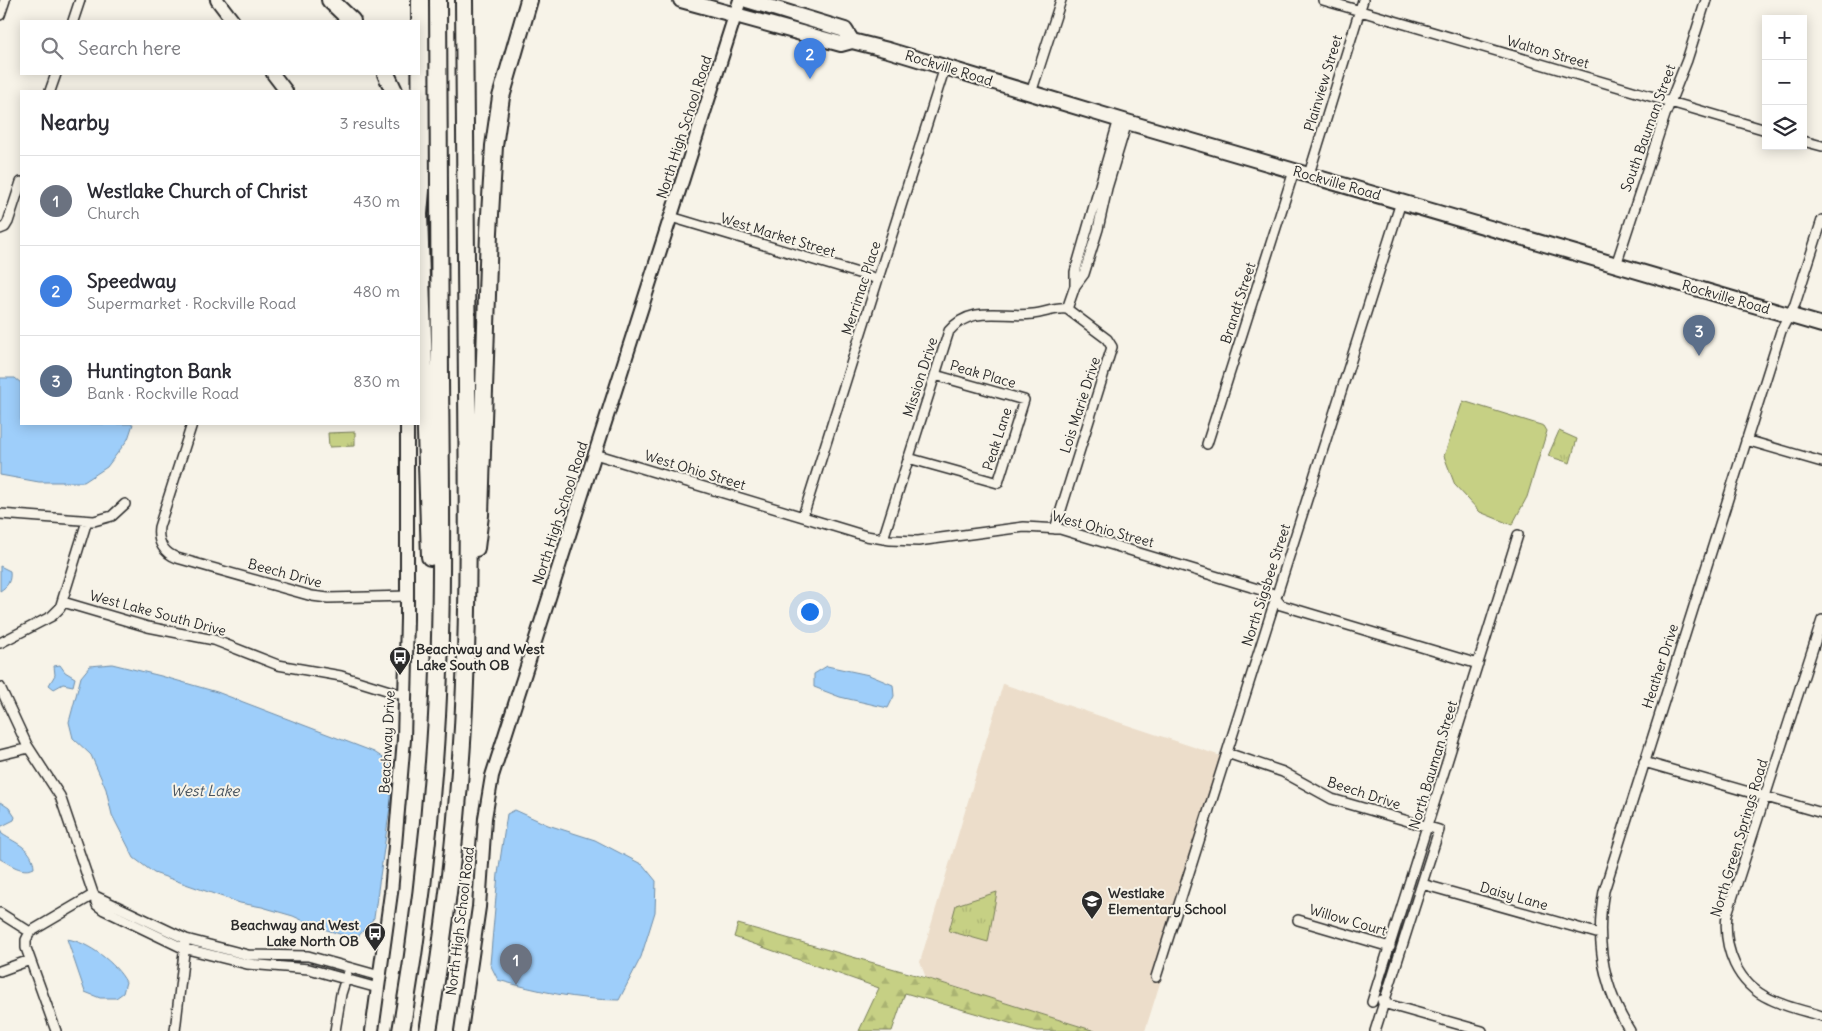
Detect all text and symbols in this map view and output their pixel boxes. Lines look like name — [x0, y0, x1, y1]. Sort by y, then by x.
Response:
map controls — [1762, 15, 1807, 150]
button: + — [1762, 15, 1807, 60]
search box — [20, 20, 420, 75]
street label: Plainview Street — [1300, 32, 1346, 133]
street label: Walton Street — [1505, 32, 1591, 72]
icon: search — [38, 34, 66, 62]
text: Search here — [78, 36, 181, 60]
pin: 2 — [794, 38, 826, 79]
street label: Rockville Road — [903, 46, 995, 90]
street label: North High School Road — [652, 53, 716, 201]
button: − — [1762, 60, 1807, 105]
street label: South Bauman Street — [1617, 62, 1680, 194]
button: layers — [1762, 105, 1807, 150]
text: Nearby — [40, 109, 110, 136]
text: 3 results — [340, 113, 400, 133]
street label: Rockville Road — [1291, 162, 1383, 204]
text: Westlake Church of Christ — [87, 179, 307, 203]
text: 1 — [53, 191, 59, 211]
text: 430 m — [353, 191, 400, 211]
text: Church — [87, 203, 140, 223]
street label: West Market Street — [718, 209, 838, 261]
street label: Merrimac Place — [837, 239, 885, 337]
street label: Brandt Street — [1216, 260, 1260, 346]
text: Speedway — [87, 269, 177, 293]
street label: Rockville Road — [1680, 276, 1772, 318]
text: 2 — [52, 281, 60, 301]
text: 480 m — [353, 281, 400, 301]
text: Supermarket · Rockville Road — [87, 293, 296, 313]
pin: 3 — [1683, 315, 1715, 356]
street label: Mission Drive — [899, 335, 941, 419]
street label: Lois Marie Drive — [1056, 355, 1104, 455]
street label: Peak Place — [948, 356, 1018, 392]
text: Huntington Bank — [87, 359, 231, 383]
text: 3 — [51, 371, 61, 391]
text: 830 m — [353, 371, 400, 391]
text: Bank · Rockville Road — [87, 383, 239, 403]
street label: Peak Lane — [978, 405, 1016, 473]
street label: North High School Road — [528, 439, 592, 587]
street label: West Ohio Street — [642, 446, 748, 494]
street label: West Ohio Street — [1050, 507, 1156, 551]
street label: North Sigsbee Street — [1238, 521, 1294, 649]
street label: Beech Drive — [246, 554, 324, 592]
street label: West Lake South Drive — [88, 586, 228, 640]
your location — [797, 599, 823, 625]
street label: Heather Drive — [1638, 621, 1682, 711]
place label: Beachway and West Lake South OB — [416, 640, 545, 674]
bus stop icon: Beachway and West Lake South OB — [388, 645, 412, 676]
street label: Beachway Drive — [375, 690, 399, 794]
street label: North Bauman Street — [1405, 698, 1461, 832]
street label: North Green Springs Road — [1706, 757, 1772, 919]
street label: Beech Drive — [1325, 773, 1403, 813]
water label: West Lake — [171, 781, 240, 800]
street label: North High School Road — [442, 846, 478, 996]
street label: Daisy Lane — [1478, 878, 1550, 914]
place label: Westlake Elementary School — [1108, 884, 1226, 918]
school or university icon: Westlake Elementary School — [1080, 889, 1104, 920]
street label: Willow Court — [1307, 900, 1389, 940]
place label: Beachway and West Lake North OB — [231, 916, 359, 950]
bus stop icon: Beachway and West Lake North OB — [363, 921, 387, 952]
pin: 1 — [500, 944, 532, 985]

